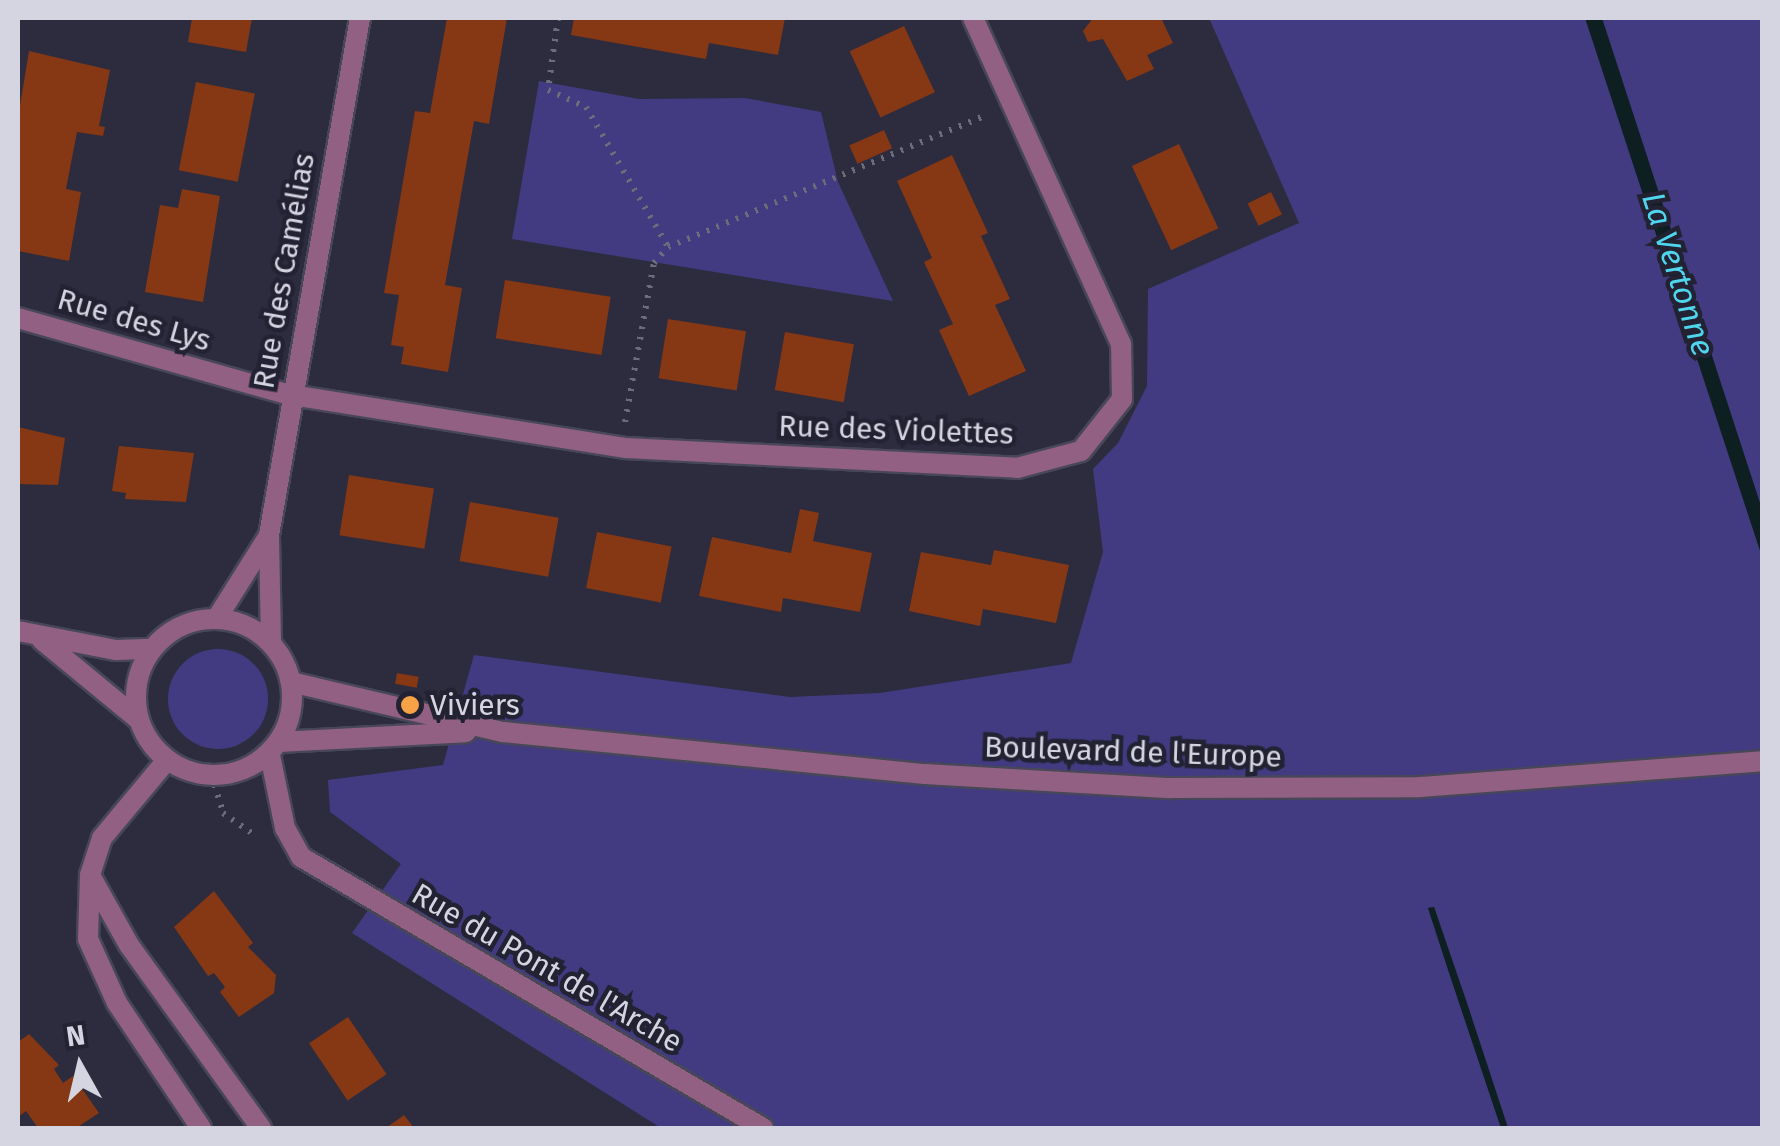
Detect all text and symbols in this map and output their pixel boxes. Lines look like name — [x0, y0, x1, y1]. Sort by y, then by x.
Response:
street label: Rue des Camélias — [246, 151, 322, 391]
water label: La Vertonne — [1633, 187, 1723, 361]
street label: Rue des Lys — [53, 281, 215, 359]
street label: Rue des Violettes — [778, 408, 1014, 452]
place label: Viviers — [430, 687, 520, 723]
marker: Viviers — [399, 694, 421, 716]
street label: Boulevard de l'Europe — [984, 729, 1282, 775]
street label: Rue du Pont de l'Arche — [405, 876, 689, 1060]
north arrow — [30, 1016, 130, 1116]
text: N — [64, 1018, 87, 1053]

